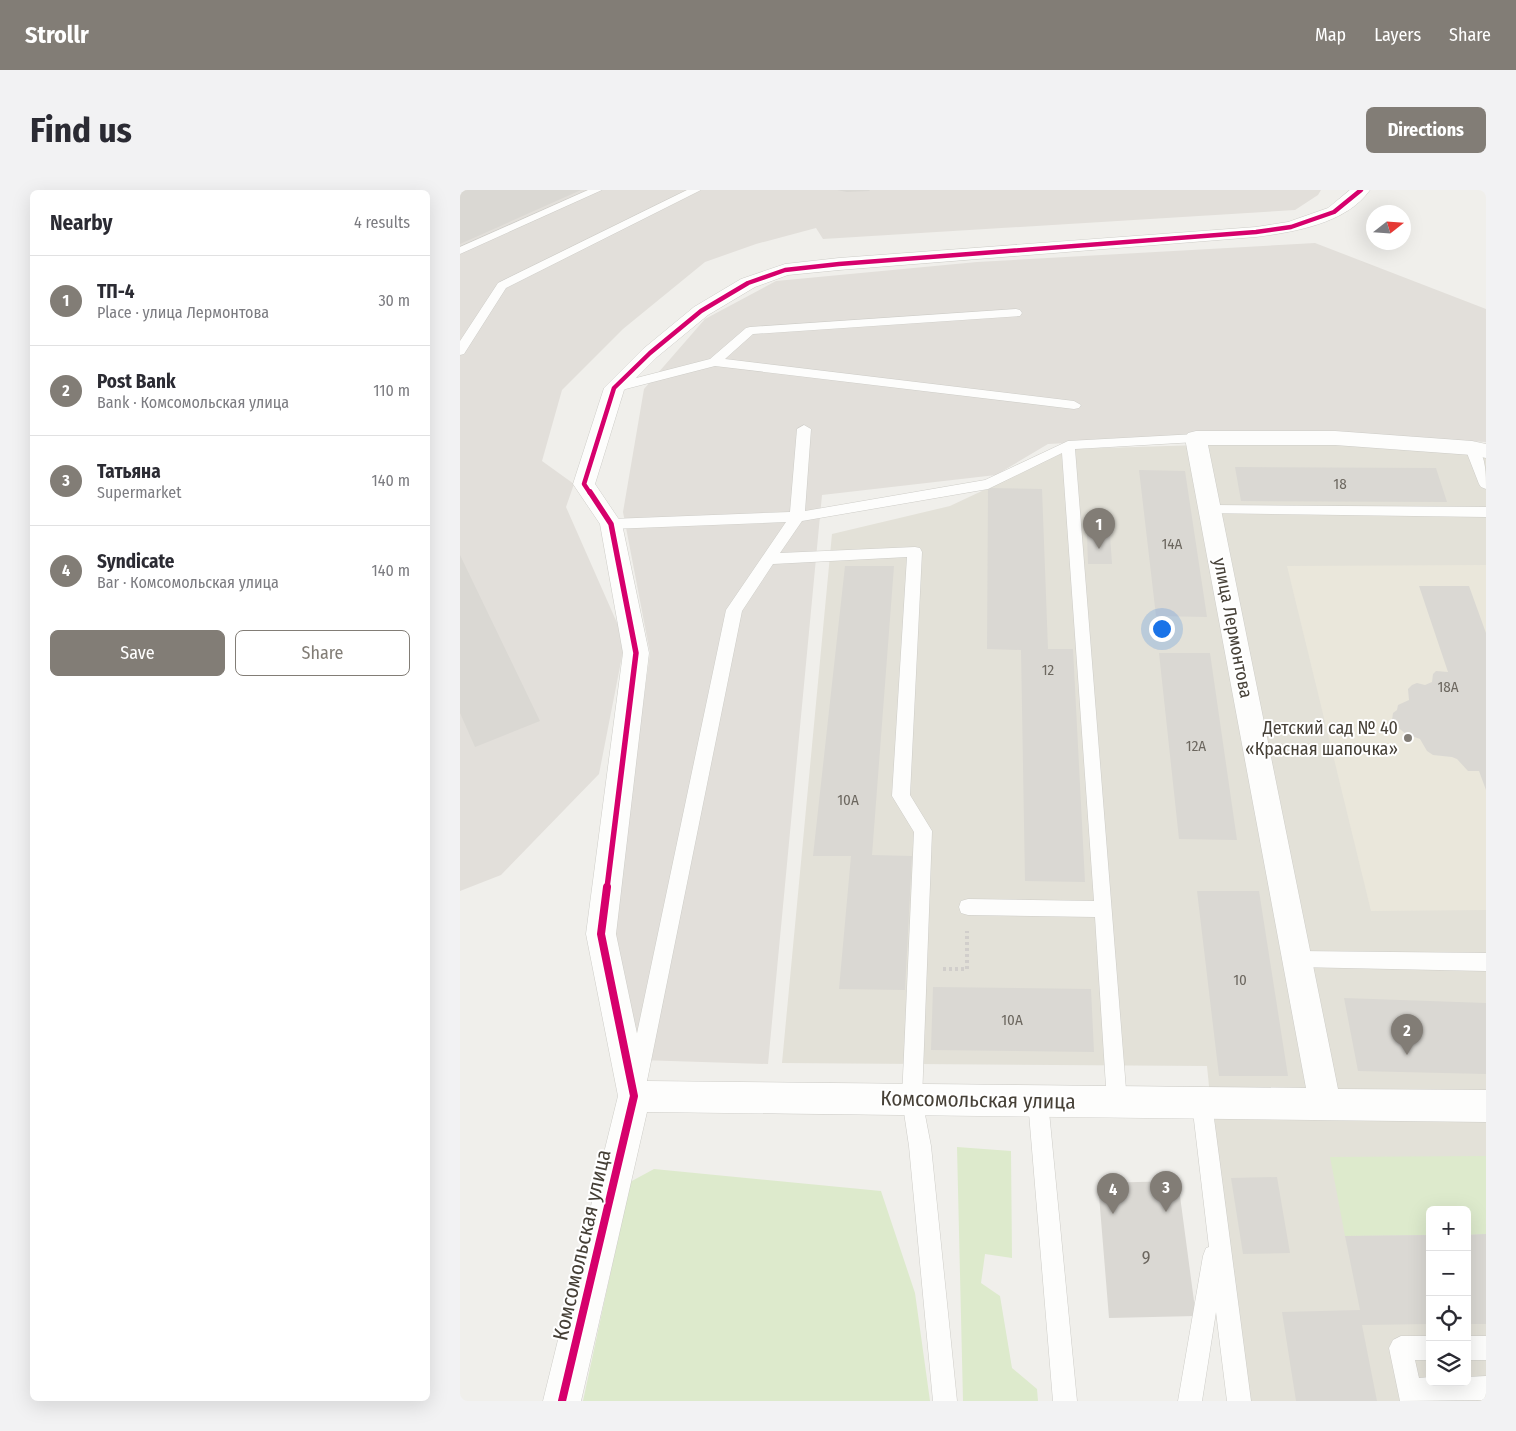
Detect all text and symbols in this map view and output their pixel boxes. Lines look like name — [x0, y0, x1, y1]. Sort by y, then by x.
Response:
text: Strollr — [25, 21, 89, 49]
text: Map — [1315, 24, 1346, 46]
text: Layers — [1374, 24, 1421, 46]
text: Share — [1449, 24, 1491, 46]
button: Directions — [1366, 107, 1486, 153]
text: Find us — [30, 109, 132, 151]
north arrow — [1366, 205, 1411, 250]
text: Nearby — [50, 210, 112, 236]
text: 4 results — [354, 213, 410, 232]
text: ТП-4 — [97, 280, 134, 303]
text: 1 — [63, 291, 69, 310]
text: 30 m — [378, 291, 410, 310]
text: Place · улица Лермонтова — [97, 303, 269, 322]
text: Post Bank — [97, 370, 176, 393]
text: 2 — [62, 381, 70, 400]
text: 110 m — [373, 381, 410, 400]
text: Bank · Комсомольская улица — [97, 393, 289, 412]
text: Татьяна — [97, 460, 161, 483]
text: 3 — [62, 471, 70, 490]
text: 140 m — [372, 471, 410, 490]
house number: 18 — [1333, 475, 1347, 493]
text: Supermarket — [97, 483, 181, 502]
pin: 1 — [1083, 508, 1115, 549]
house number: 14А — [1161, 535, 1183, 553]
text: Syndicate — [97, 550, 174, 573]
street label: улица Лермонтова — [1209, 556, 1257, 700]
text: 4 — [62, 561, 70, 580]
text: 140 m — [372, 561, 410, 580]
text: Bar · Комсомольская улица — [97, 573, 279, 592]
your location — [1149, 616, 1175, 642]
button: Save — [50, 630, 225, 676]
button: Share — [235, 630, 410, 676]
house number: 12 — [1042, 661, 1055, 679]
house number: 18А — [1437, 678, 1459, 696]
place label: Детский сад № 40 «Красная шапочка» — [1245, 717, 1398, 760]
marker: Детский сад № 40 «Красная шапочка» — [1402, 732, 1414, 744]
house number: 12А — [1186, 737, 1206, 755]
house number: 10А — [837, 791, 859, 809]
house number: 10 — [1233, 971, 1247, 989]
house number: 10А — [1001, 1011, 1023, 1029]
pin: 2 — [1391, 1014, 1423, 1055]
street label: Комсомольская улица — [880, 1085, 1076, 1115]
street label: Комсомольская улица — [547, 1147, 617, 1343]
pin: 3 — [1150, 1171, 1182, 1212]
pin: 4 — [1097, 1173, 1129, 1214]
map controls — [1426, 1206, 1471, 1386]
button: + — [1426, 1206, 1471, 1251]
house number: 9 — [1142, 1247, 1150, 1269]
button: − — [1426, 1251, 1471, 1296]
button: locate — [1426, 1296, 1471, 1341]
button: layers — [1426, 1341, 1471, 1386]

